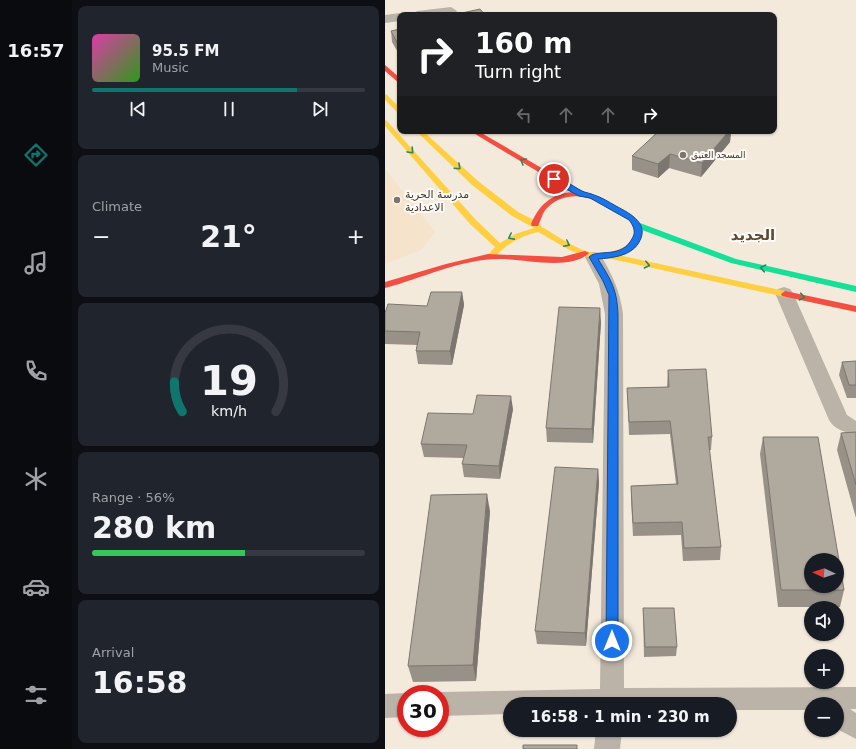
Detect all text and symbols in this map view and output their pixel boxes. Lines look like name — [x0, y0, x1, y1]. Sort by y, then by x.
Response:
text: 160 m — [475, 27, 572, 60]
icon: right — [409, 28, 461, 80]
text: 16:57 — [7, 40, 65, 61]
text: 95.5 FM — [152, 42, 219, 60]
text: Music — [152, 60, 189, 75]
text: Turn right — [475, 61, 561, 82]
icon: previous — [127, 98, 149, 120]
icon: pause — [218, 98, 240, 120]
icon: next — [309, 98, 331, 120]
icon: left — [513, 104, 535, 126]
icon: ahead — [555, 104, 577, 126]
icon: ahead — [597, 104, 619, 126]
icon: right — [639, 104, 661, 126]
icon: directions — [22, 141, 50, 169]
one-way arrow — [407, 146, 414, 154]
marker: المسجد العتيق — [678, 150, 688, 160]
place label: المسجد العتيق — [691, 150, 745, 160]
one-way arrow — [520, 159, 527, 166]
one-way arrow — [453, 162, 461, 170]
pin — [537, 162, 571, 196]
icon: arrive — [543, 168, 565, 190]
place label: مدرسة الحرية الاعدادية — [405, 188, 469, 214]
marker: مدرسة الحرية الاعدادية — [392, 195, 402, 205]
text: Climate — [92, 199, 142, 214]
text: 21° — [200, 219, 257, 254]
text: − — [92, 224, 110, 249]
text: + — [347, 224, 365, 249]
district label: الجديد — [731, 226, 775, 244]
one-way arrow — [508, 233, 515, 240]
one-way arrow — [563, 239, 570, 247]
icon: music — [22, 249, 50, 277]
one-way arrow — [644, 260, 651, 268]
one-way arrow — [760, 265, 766, 273]
one-way arrow — [799, 292, 805, 300]
text: 19 — [200, 356, 257, 405]
icon: phone — [22, 357, 50, 385]
text: km/h — [210, 403, 247, 419]
icon: climate — [22, 465, 50, 493]
text: Range · 56% — [92, 490, 175, 505]
text: 280 km — [92, 510, 216, 545]
north arrow — [804, 553, 844, 593]
map controls — [804, 553, 844, 737]
icon: car — [22, 573, 50, 601]
button: sound — [804, 601, 844, 641]
position arrow — [591, 620, 633, 662]
text: Arrival — [92, 645, 134, 660]
button: + — [804, 649, 844, 689]
text: 16:58 — [92, 665, 188, 700]
icon: filters — [22, 681, 50, 709]
speed limit sign: 30 — [397, 685, 449, 737]
button: − — [804, 697, 844, 737]
text: 16:58 · 1 min · 230 m — [530, 708, 710, 726]

